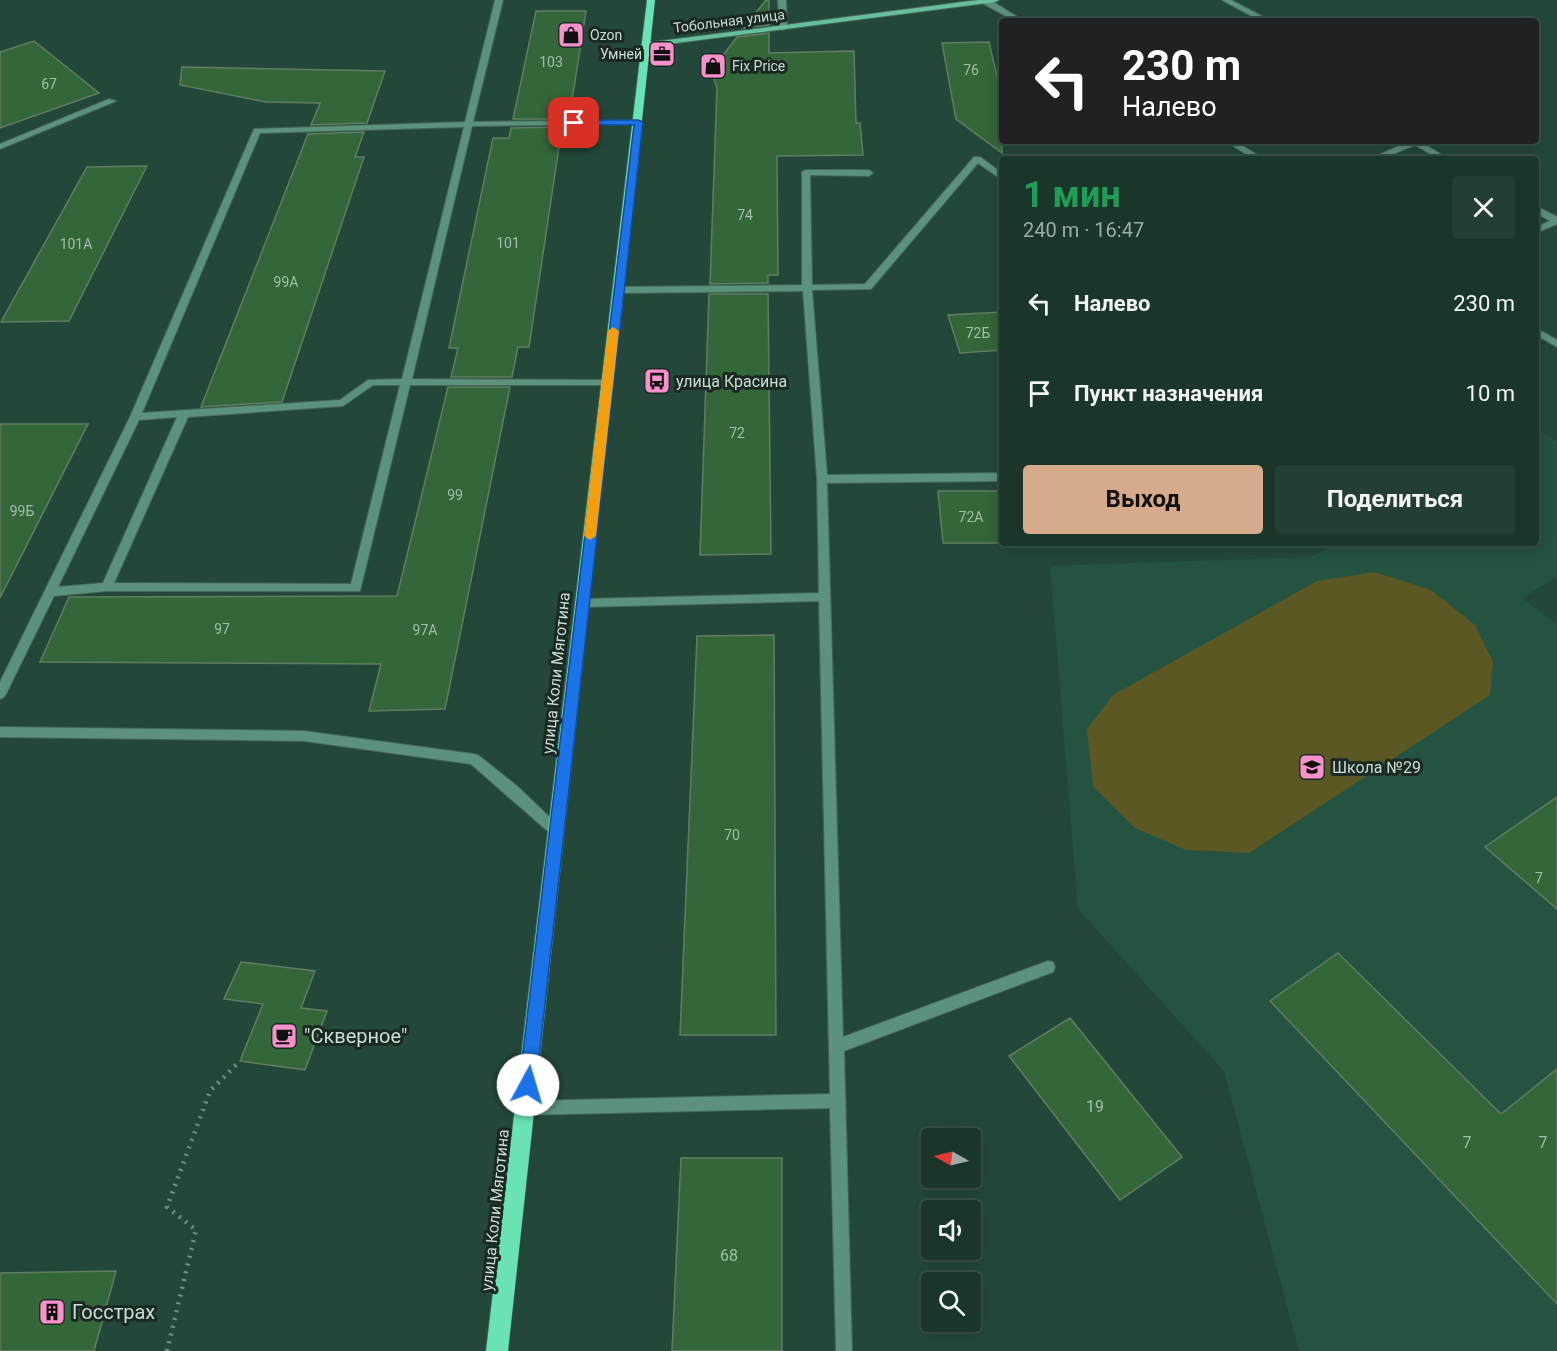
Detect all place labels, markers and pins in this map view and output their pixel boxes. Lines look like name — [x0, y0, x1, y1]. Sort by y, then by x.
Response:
shop icon: Ozon — [556, 20, 586, 50]
place label: Ozon — [590, 27, 622, 43]
office icon: Умней — [647, 39, 677, 69]
place label: Умней — [600, 46, 642, 62]
shop icon: Fix Price — [698, 51, 728, 81]
place label: Fix Price — [732, 58, 785, 74]
pin — [548, 97, 599, 148]
bus stop icon: улица Красина — [642, 366, 672, 396]
place label: улица Красина — [676, 372, 787, 391]
school or university icon: Школа №29 — [1297, 752, 1327, 782]
place label: Школа №29 — [1332, 758, 1421, 777]
cafe icon: "Скверное" — [269, 1021, 299, 1051]
place label: "Скверное" — [304, 1024, 407, 1048]
building icon: Госстрах — [37, 1297, 67, 1327]
place label: Госстрах — [72, 1300, 155, 1324]

